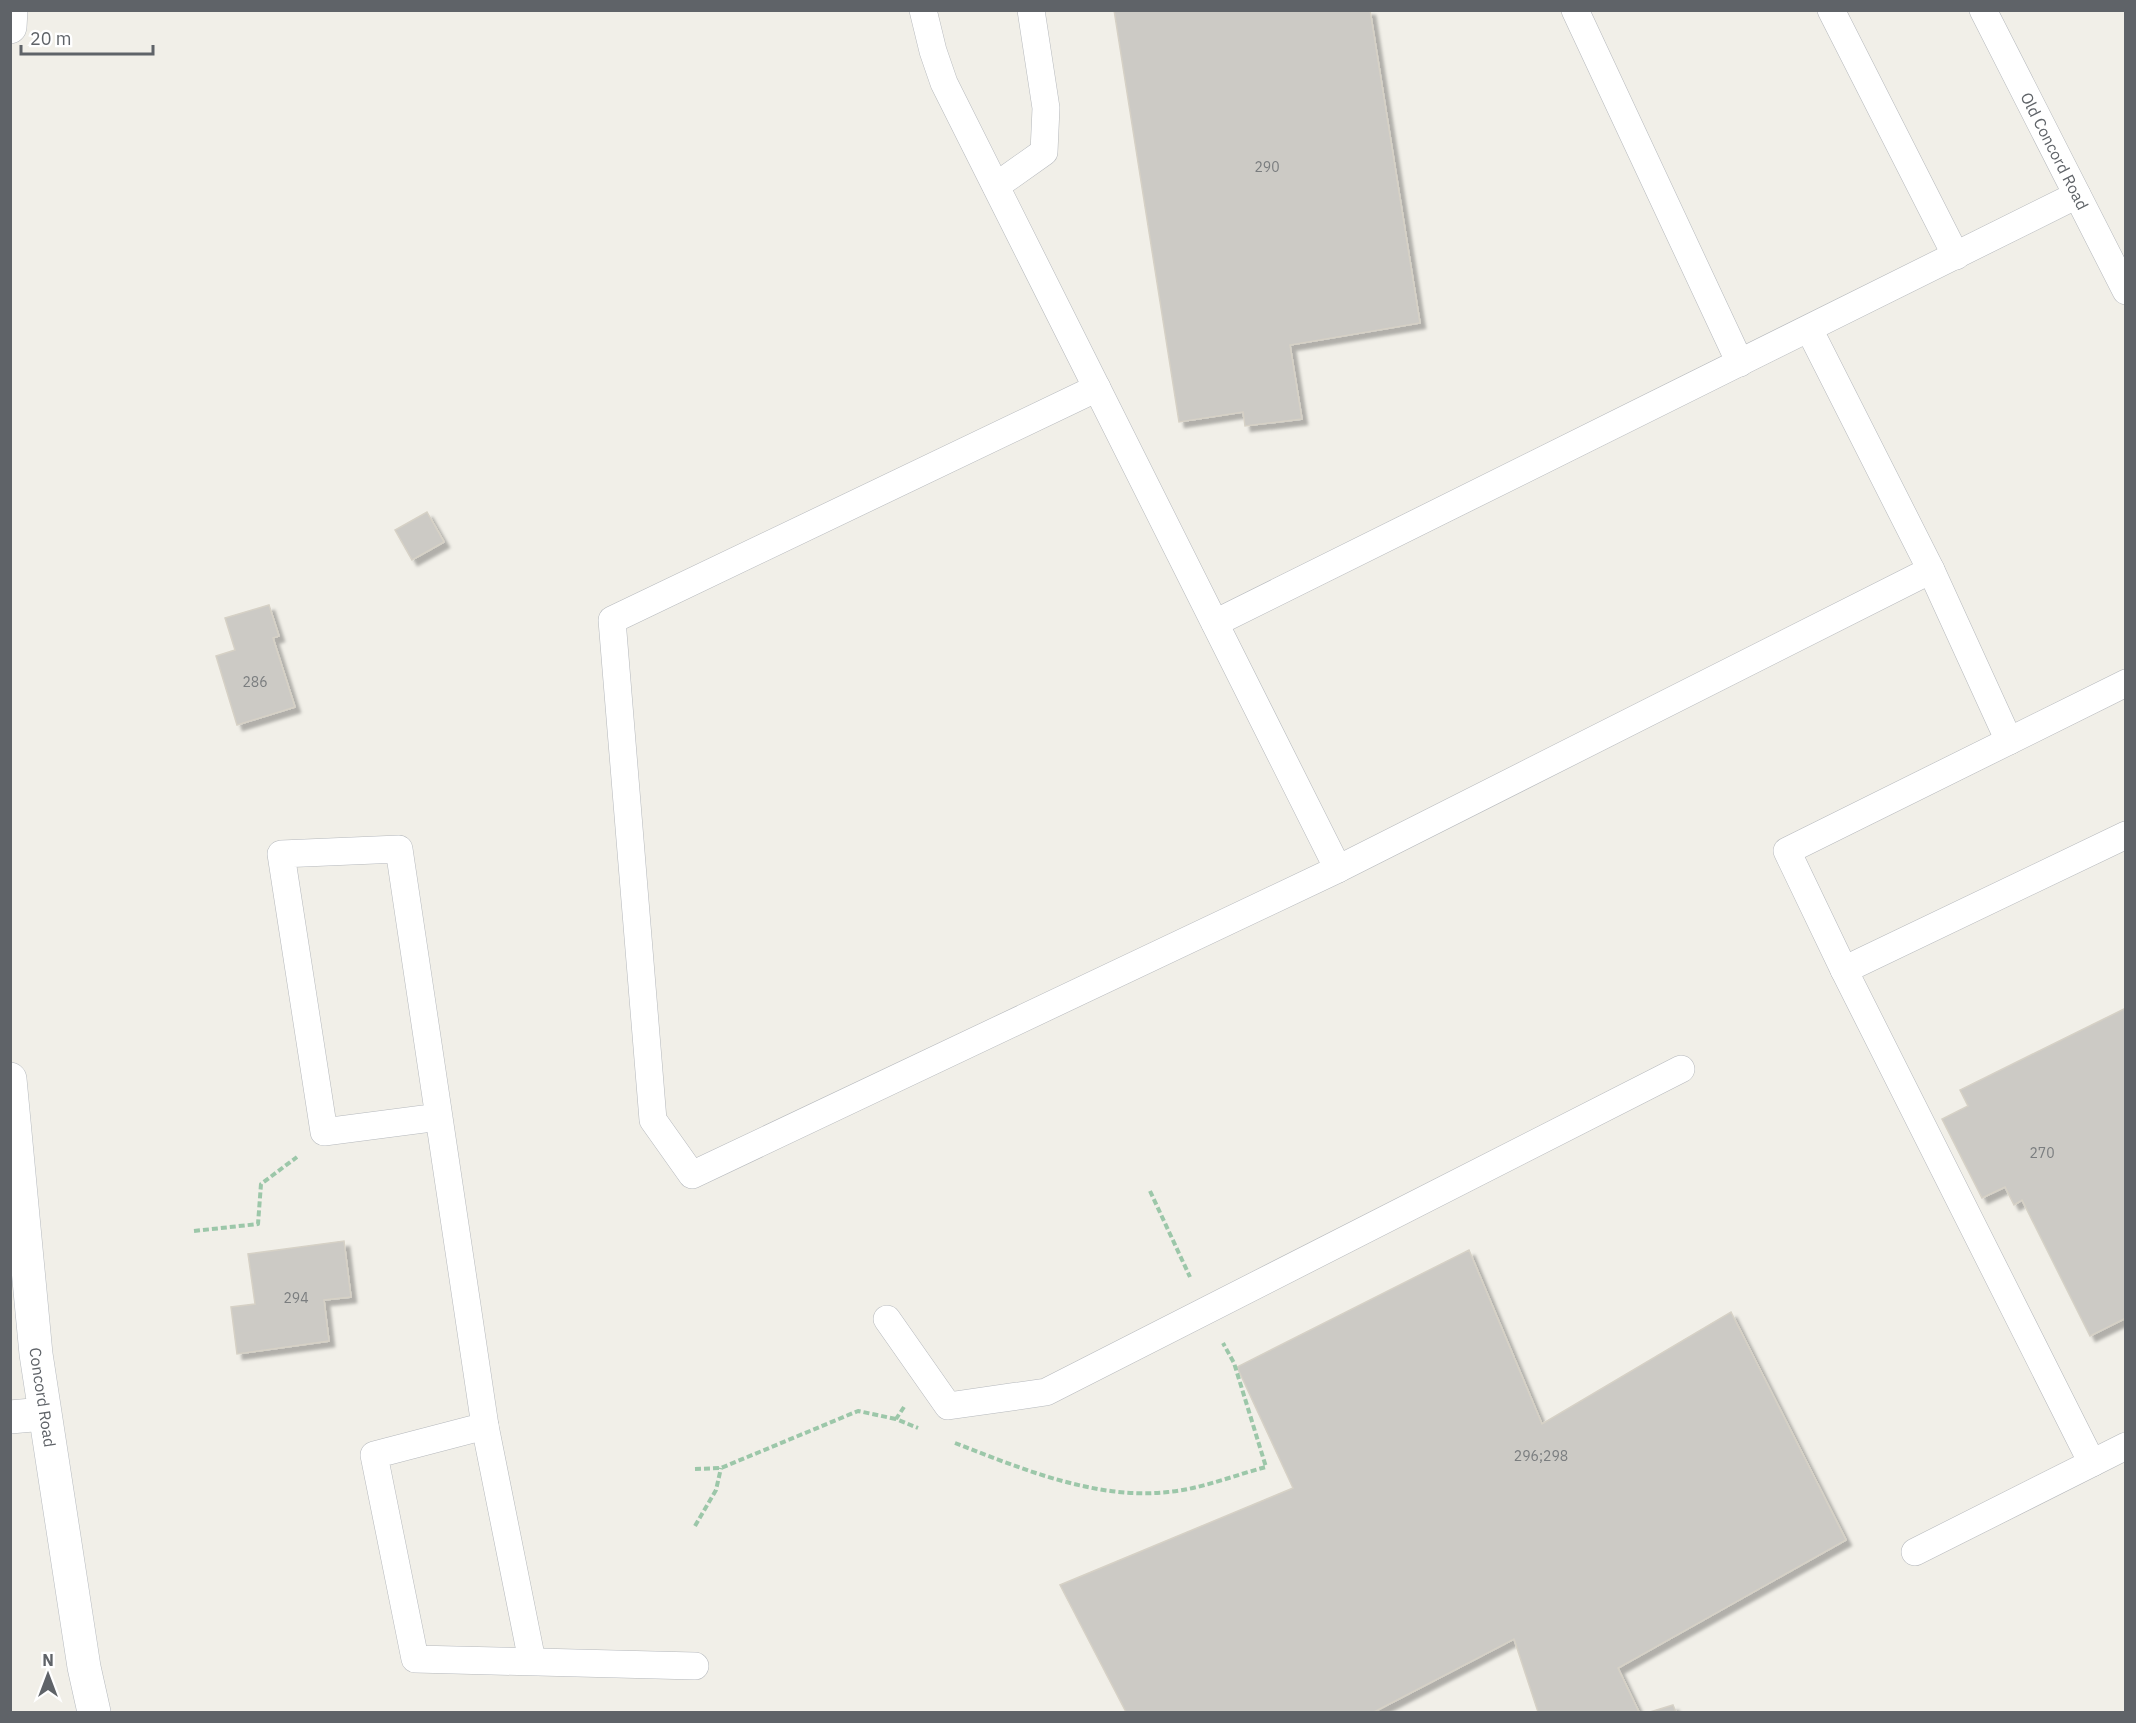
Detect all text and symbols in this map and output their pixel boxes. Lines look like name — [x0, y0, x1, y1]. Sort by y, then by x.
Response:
scale bar — [21, 18, 153, 56]
text: 20 m — [30, 27, 72, 50]
street label: Old Concord Road — [2016, 89, 2093, 213]
house number: 290 — [1254, 158, 1280, 176]
house number: 286 — [242, 673, 268, 691]
house number: 270 — [2029, 1144, 2055, 1162]
house number: 294 — [283, 1289, 309, 1307]
street label: Concord Road — [25, 1347, 60, 1448]
house number: 296;298 — [1514, 1447, 1568, 1465]
north arrow — [18, 1645, 78, 1705]
text: N — [42, 1650, 54, 1670]

